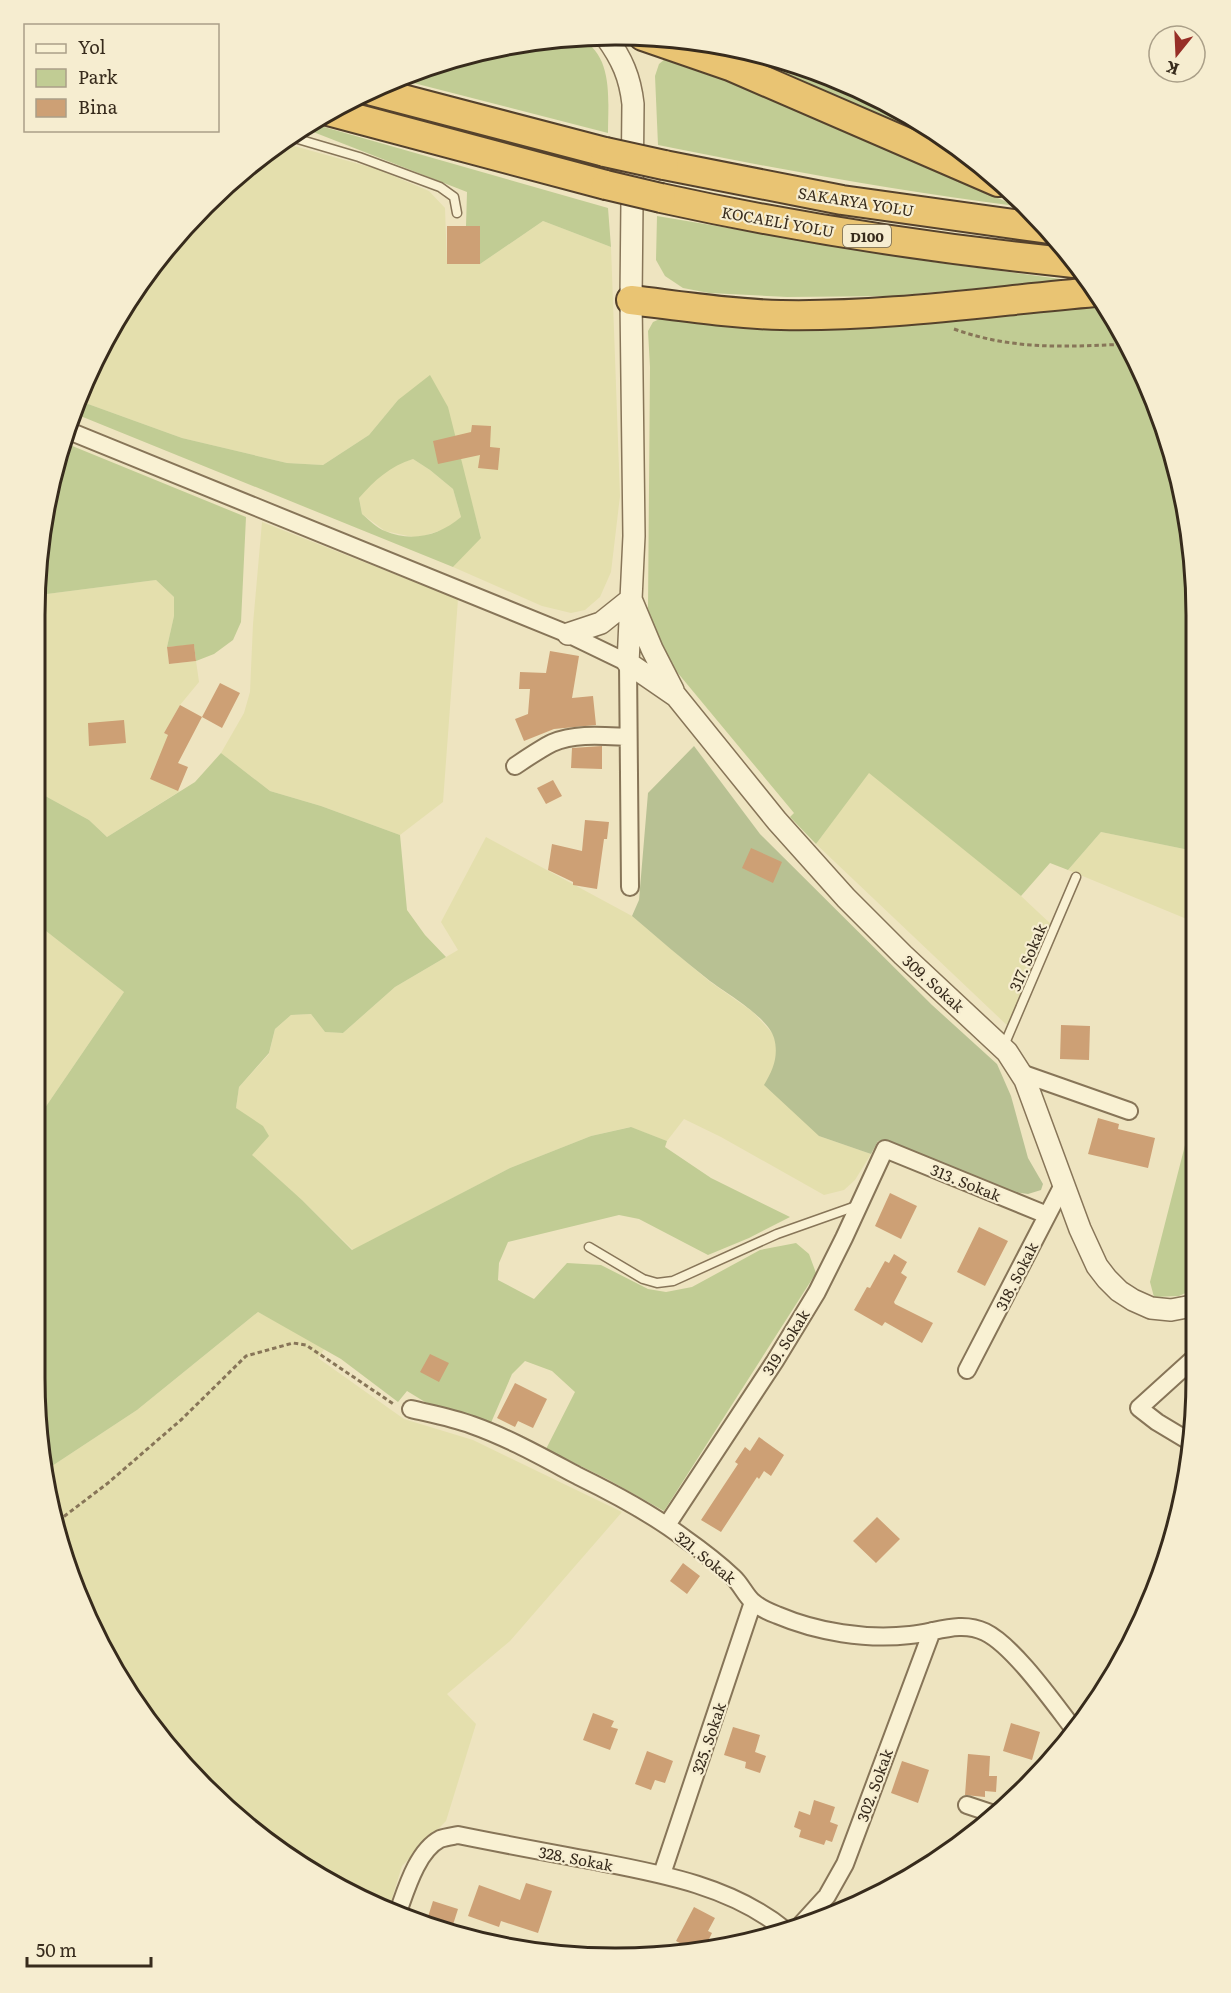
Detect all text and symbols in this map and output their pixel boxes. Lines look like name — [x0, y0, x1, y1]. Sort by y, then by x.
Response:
legend — [24, 24, 219, 132]
north arrow — [1147, 24, 1207, 84]
text: Yol — [78, 33, 106, 60]
text: K — [1162, 56, 1182, 83]
text: Park — [78, 63, 119, 90]
text: Bina — [78, 93, 118, 120]
street label: SAKARYA YOLU — [796, 180, 916, 222]
street label: KOCAELİ YOLU — [720, 200, 836, 242]
road number: D100 — [843, 225, 891, 247]
street label: 317. Sokak — [1002, 919, 1052, 995]
street label: 309. Sokak — [898, 949, 971, 1018]
street label: 313. Sokak — [927, 1157, 1006, 1207]
street label: 318. Sokak — [989, 1237, 1044, 1314]
street label: 319. Sokak — [756, 1304, 815, 1379]
street label: 321. Sokak — [670, 1525, 742, 1590]
street label: 325. Sokak — [685, 1698, 731, 1777]
street label: 302. Sokak — [850, 1744, 898, 1825]
street label: 328. Sokak — [537, 1840, 616, 1877]
scale bar — [27, 1930, 152, 1968]
text: 50 m — [36, 1936, 77, 1963]

